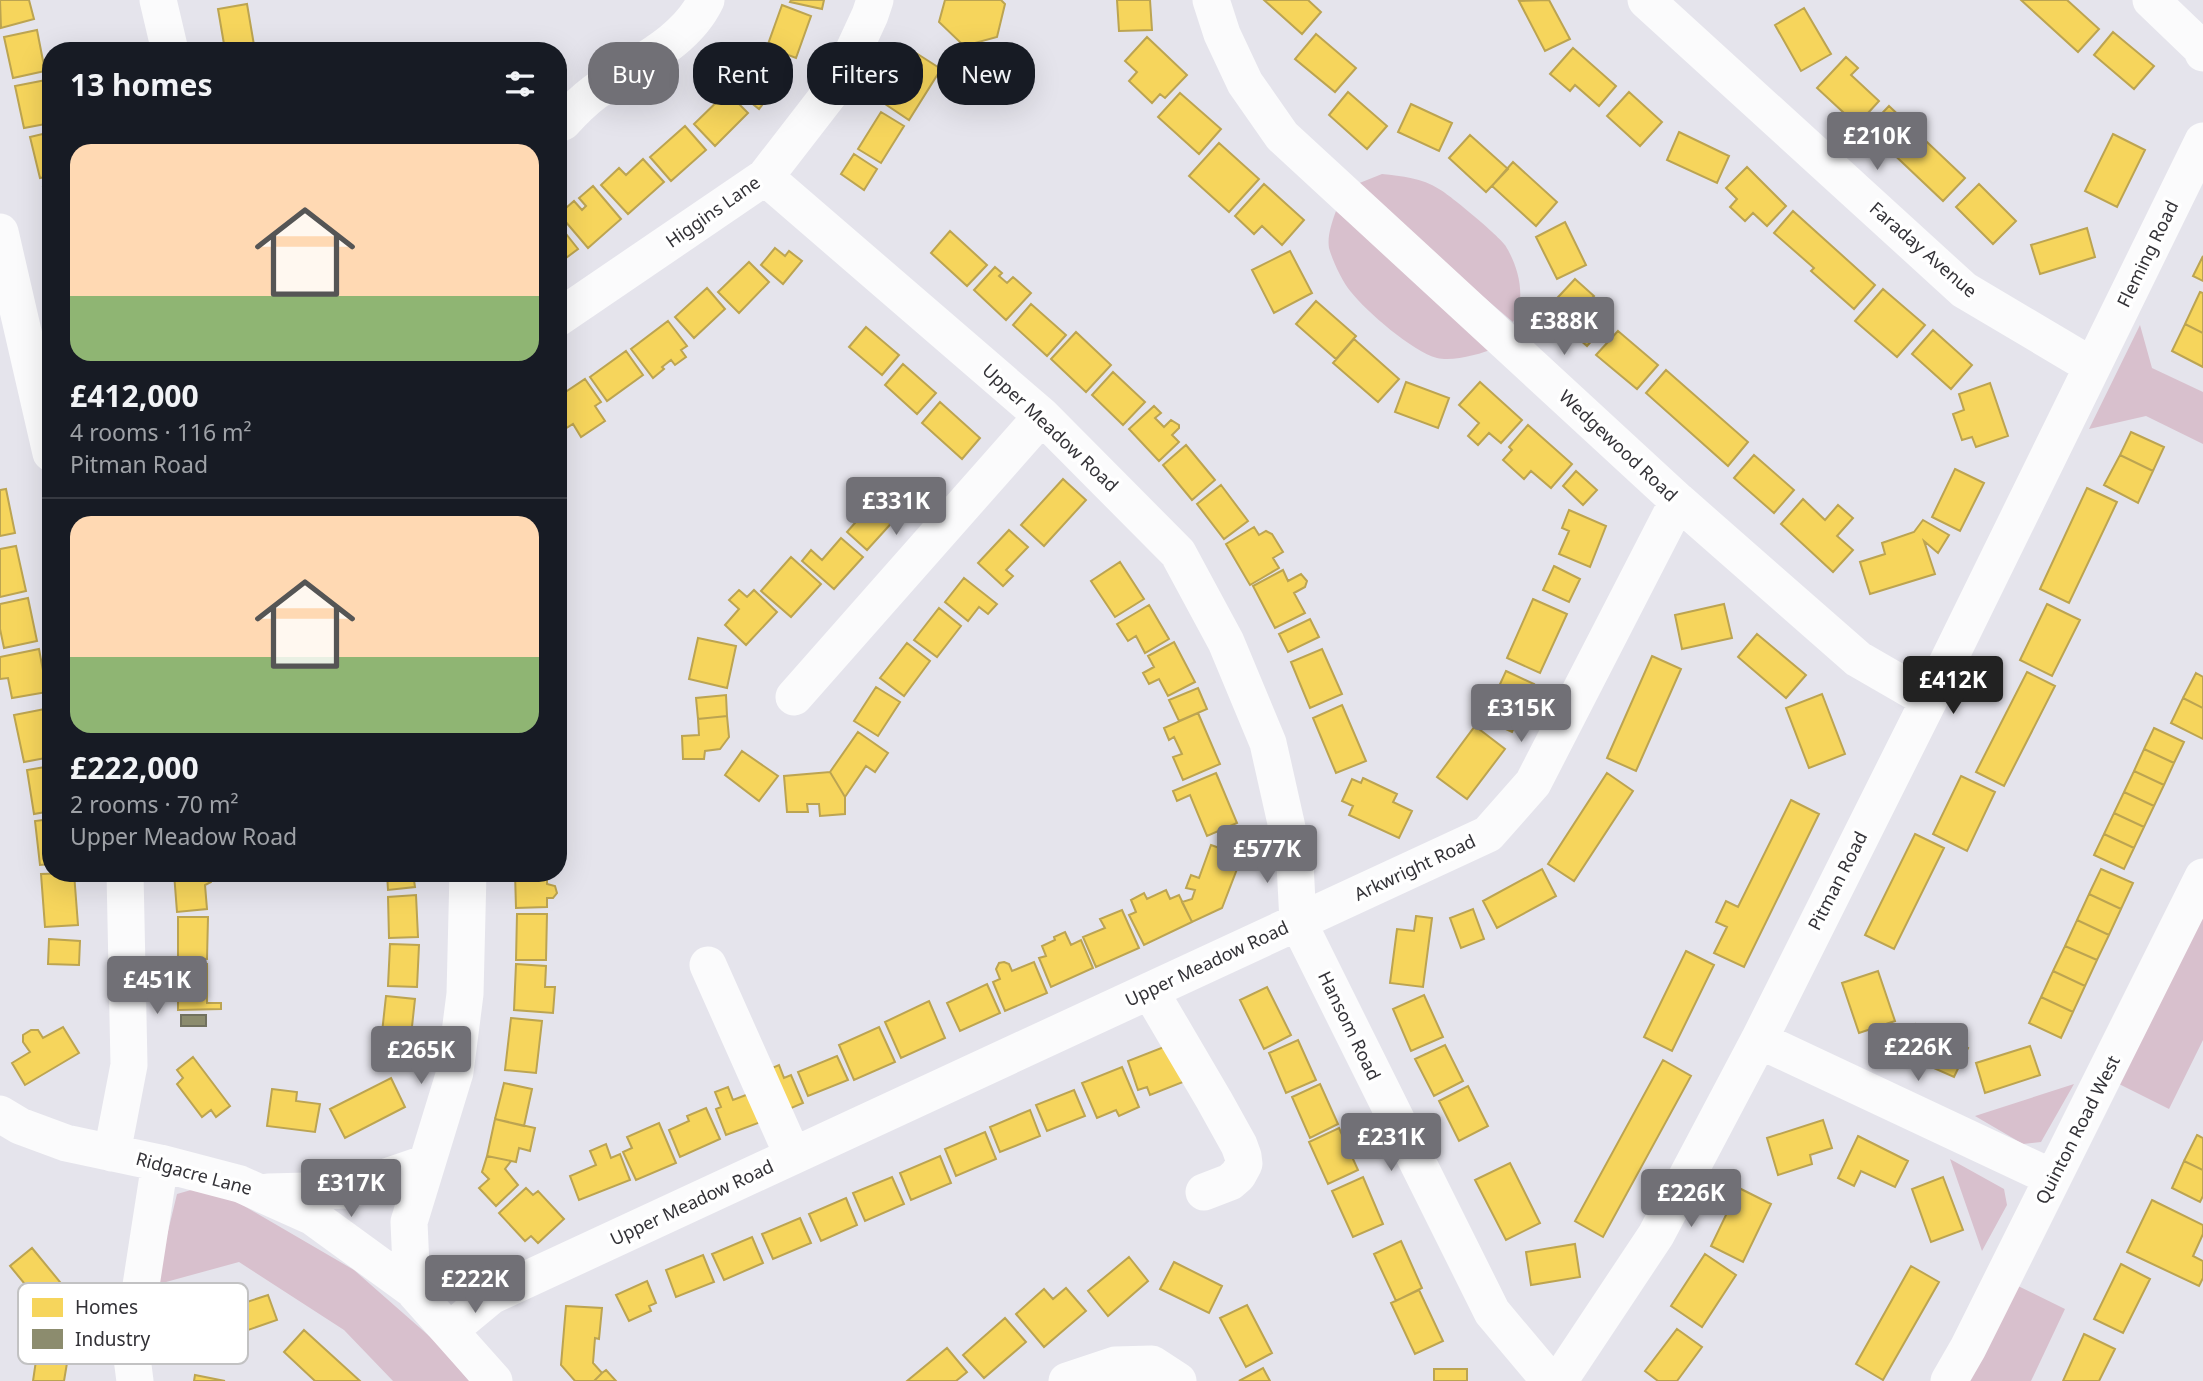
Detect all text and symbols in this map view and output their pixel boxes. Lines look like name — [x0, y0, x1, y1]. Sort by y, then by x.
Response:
chip: Buy — [588, 42, 679, 105]
chip: Rent — [693, 42, 793, 105]
chip: Filters — [807, 42, 923, 105]
chip: New — [937, 42, 1035, 105]
text: 13 homes — [70, 64, 213, 105]
icon: filters — [501, 65, 539, 103]
pin: £210K — [1828, 113, 1926, 172]
text: £210K — [1843, 119, 1911, 151]
street label: Higgins Lane — [660, 170, 764, 253]
icon: home — [242, 189, 368, 315]
street label: Faraday Avenue — [1865, 196, 1982, 303]
street label: Fleming Road — [2111, 196, 2183, 311]
pin: £388K — [1515, 298, 1613, 357]
text: £388K — [1530, 304, 1598, 336]
street label: Upper Meadow Road — [977, 358, 1124, 497]
text: £412,000 — [70, 375, 199, 416]
street label: Wedgewood Road — [1554, 384, 1683, 506]
text: 4 rooms · 116 m² — [70, 416, 252, 448]
text: Pitman Road — [70, 448, 208, 480]
pin: £331K — [847, 477, 945, 537]
text: £331K — [862, 484, 930, 516]
icon: home — [242, 561, 368, 687]
pin: £412K — [1904, 656, 2002, 716]
text: £412K — [1919, 663, 1987, 695]
pin: £315K — [1472, 684, 1570, 744]
text: £315K — [1487, 691, 1555, 723]
text: £222,000 — [70, 747, 199, 788]
text: 2 rooms · 70 m² — [70, 788, 239, 820]
text: Upper Meadow Road — [70, 820, 297, 852]
pin: £577K — [1218, 826, 1316, 885]
street label: Pitman Road — [1802, 827, 1872, 934]
street label: Arkwright Road — [1350, 828, 1479, 906]
text: £577K — [1233, 832, 1301, 864]
street label: Upper Meadow Road — [1121, 915, 1292, 1012]
pin: £451K — [108, 956, 206, 1016]
text: £451K — [123, 963, 191, 995]
street label: Hansom Road — [1313, 967, 1387, 1084]
pin: £226K — [1869, 1024, 1967, 1083]
pin: £265K — [372, 1026, 470, 1086]
text: £226K — [1884, 1030, 1952, 1062]
text: £265K — [387, 1033, 455, 1065]
street label: Quinton Road West — [2029, 1051, 2125, 1208]
pin: £231K — [1342, 1114, 1440, 1173]
text: £231K — [1357, 1120, 1425, 1152]
street label: Ridgacre Lane — [133, 1146, 255, 1200]
street label: Upper Meadow Road — [606, 1154, 777, 1251]
pin: £317K — [302, 1160, 400, 1219]
text: £317K — [317, 1166, 385, 1198]
pin: £226K — [1642, 1170, 1740, 1229]
text: £226K — [1657, 1176, 1725, 1208]
pin: £222K — [426, 1256, 524, 1315]
text: £222K — [441, 1262, 509, 1294]
legend — [18, 1283, 248, 1364]
text: Homes — [75, 1294, 138, 1320]
text: Industry — [75, 1326, 150, 1352]

